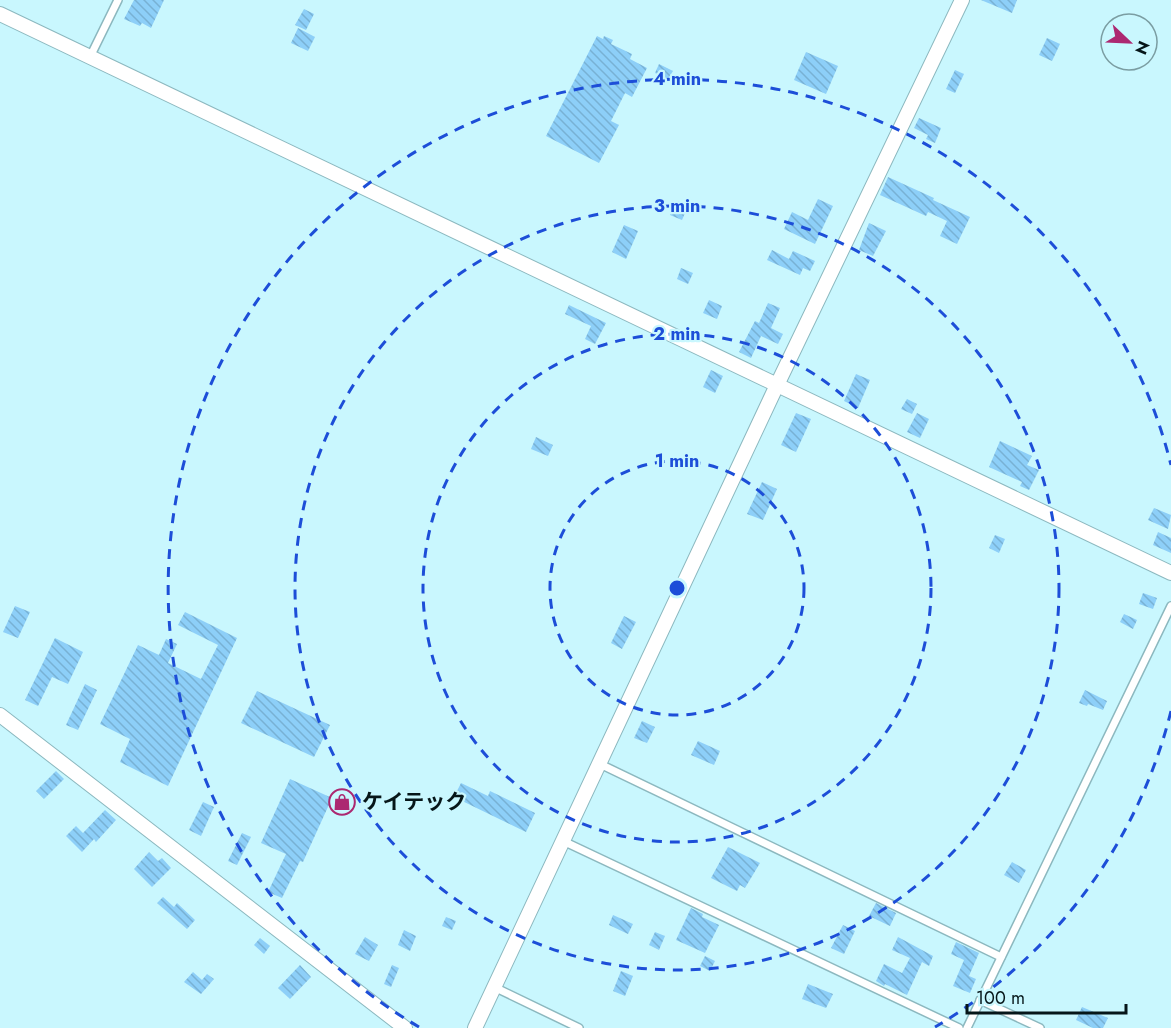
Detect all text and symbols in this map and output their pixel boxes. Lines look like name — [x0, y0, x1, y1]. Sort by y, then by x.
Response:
north arrow — [1099, 12, 1159, 72]
text: N — [1129, 37, 1155, 58]
text: 4 min — [653, 66, 701, 92]
text: 3 min — [654, 193, 700, 219]
text: 2 min — [653, 321, 701, 347]
text: 1 min — [655, 448, 699, 474]
centre of rings — [667, 578, 687, 598]
shop icon: ケイテック — [327, 787, 357, 817]
place label: ケイテック — [362, 787, 466, 817]
scale bar — [967, 977, 1126, 1015]
text: 100 m — [976, 985, 1025, 1011]

